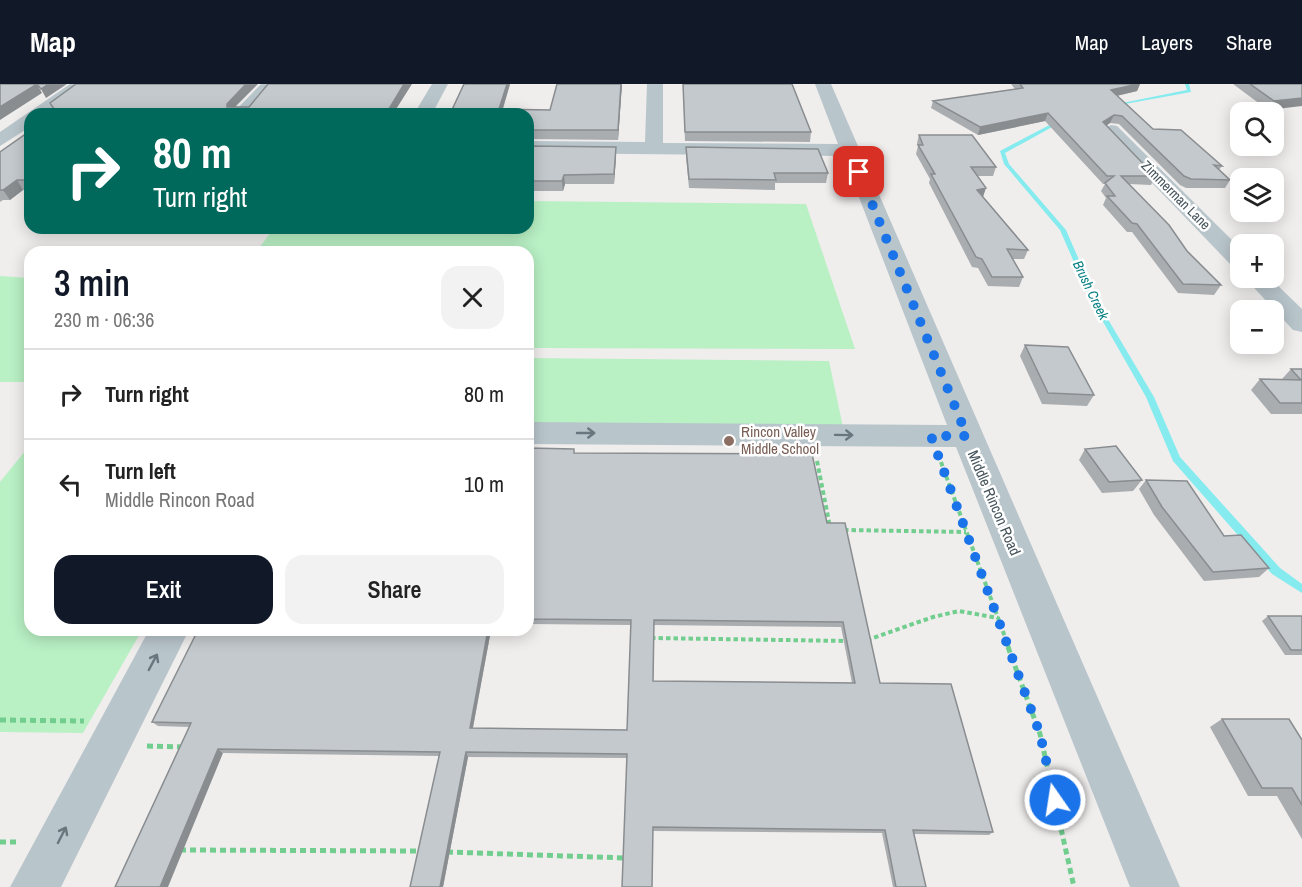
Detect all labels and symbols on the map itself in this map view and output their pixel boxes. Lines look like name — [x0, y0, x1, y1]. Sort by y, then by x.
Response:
pin — [833, 146, 884, 197]
street label: Zimmerman Lane — [1138, 157, 1214, 233]
water label: Brush Creek — [1069, 257, 1114, 324]
place label: Rincon Valley Middle School — [741, 421, 819, 459]
one-way arrow — [576, 427, 596, 439]
one-way arrow — [834, 429, 854, 441]
marker: Rincon Valley Middle School — [722, 434, 736, 448]
street label: Middle Rincon Road — [963, 447, 1026, 559]
one-way arrow — [147, 654, 159, 672]
position arrow — [1023, 768, 1087, 832]
one-way arrow — [57, 826, 69, 844]

